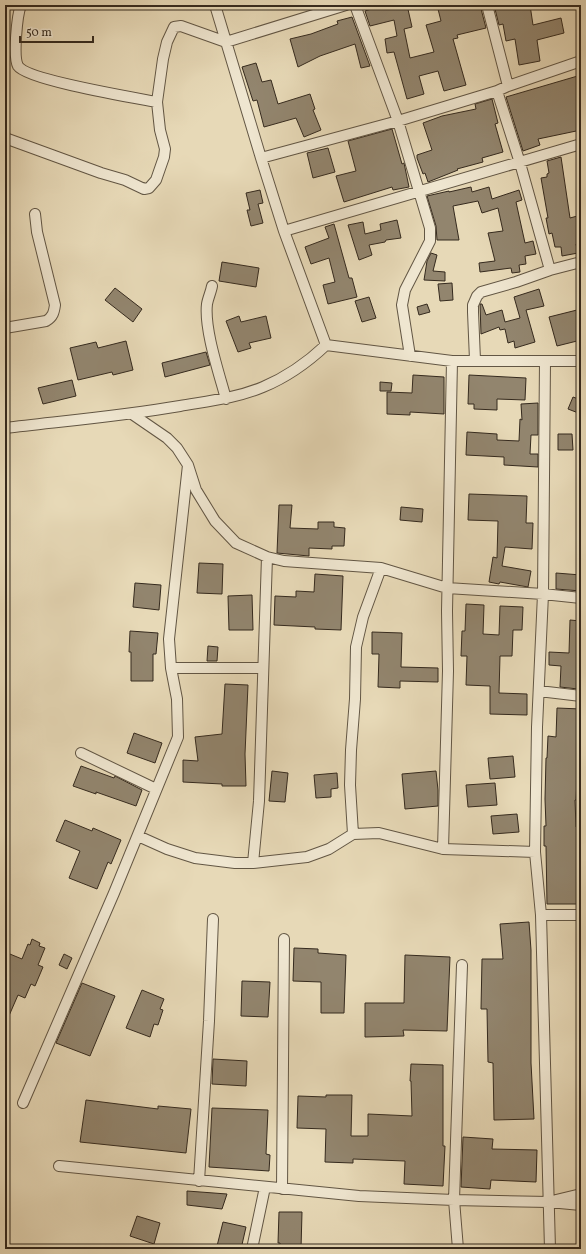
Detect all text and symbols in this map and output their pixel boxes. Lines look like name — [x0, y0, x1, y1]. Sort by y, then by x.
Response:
scale bar — [20, 18, 93, 44]
text: 50 m — [26, 25, 52, 41]

